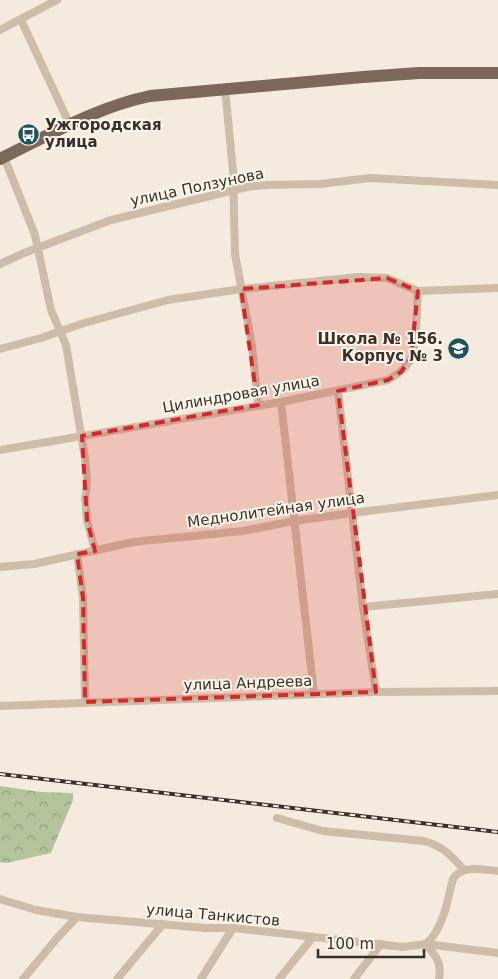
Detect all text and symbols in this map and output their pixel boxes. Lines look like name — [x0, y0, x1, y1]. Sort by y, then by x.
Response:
place label: Ужгородская улица — [45, 116, 162, 151]
bus stop icon: Ужгородская улица — [17, 122, 41, 146]
street label: улица Ползунова — [128, 164, 266, 210]
place label: Школа № 156. Корпус № 3 — [317, 330, 443, 365]
school or university icon: Школа № 156. Корпус № 3 — [447, 336, 471, 360]
street label: Цилиндровая улица — [161, 371, 321, 417]
street label: Меднолитейная улица — [186, 489, 366, 531]
street label: улица Андреева — [183, 672, 313, 694]
street label: улица Танкистов — [145, 900, 281, 930]
scale bar — [318, 926, 424, 958]
text: 100 m — [326, 935, 374, 953]

